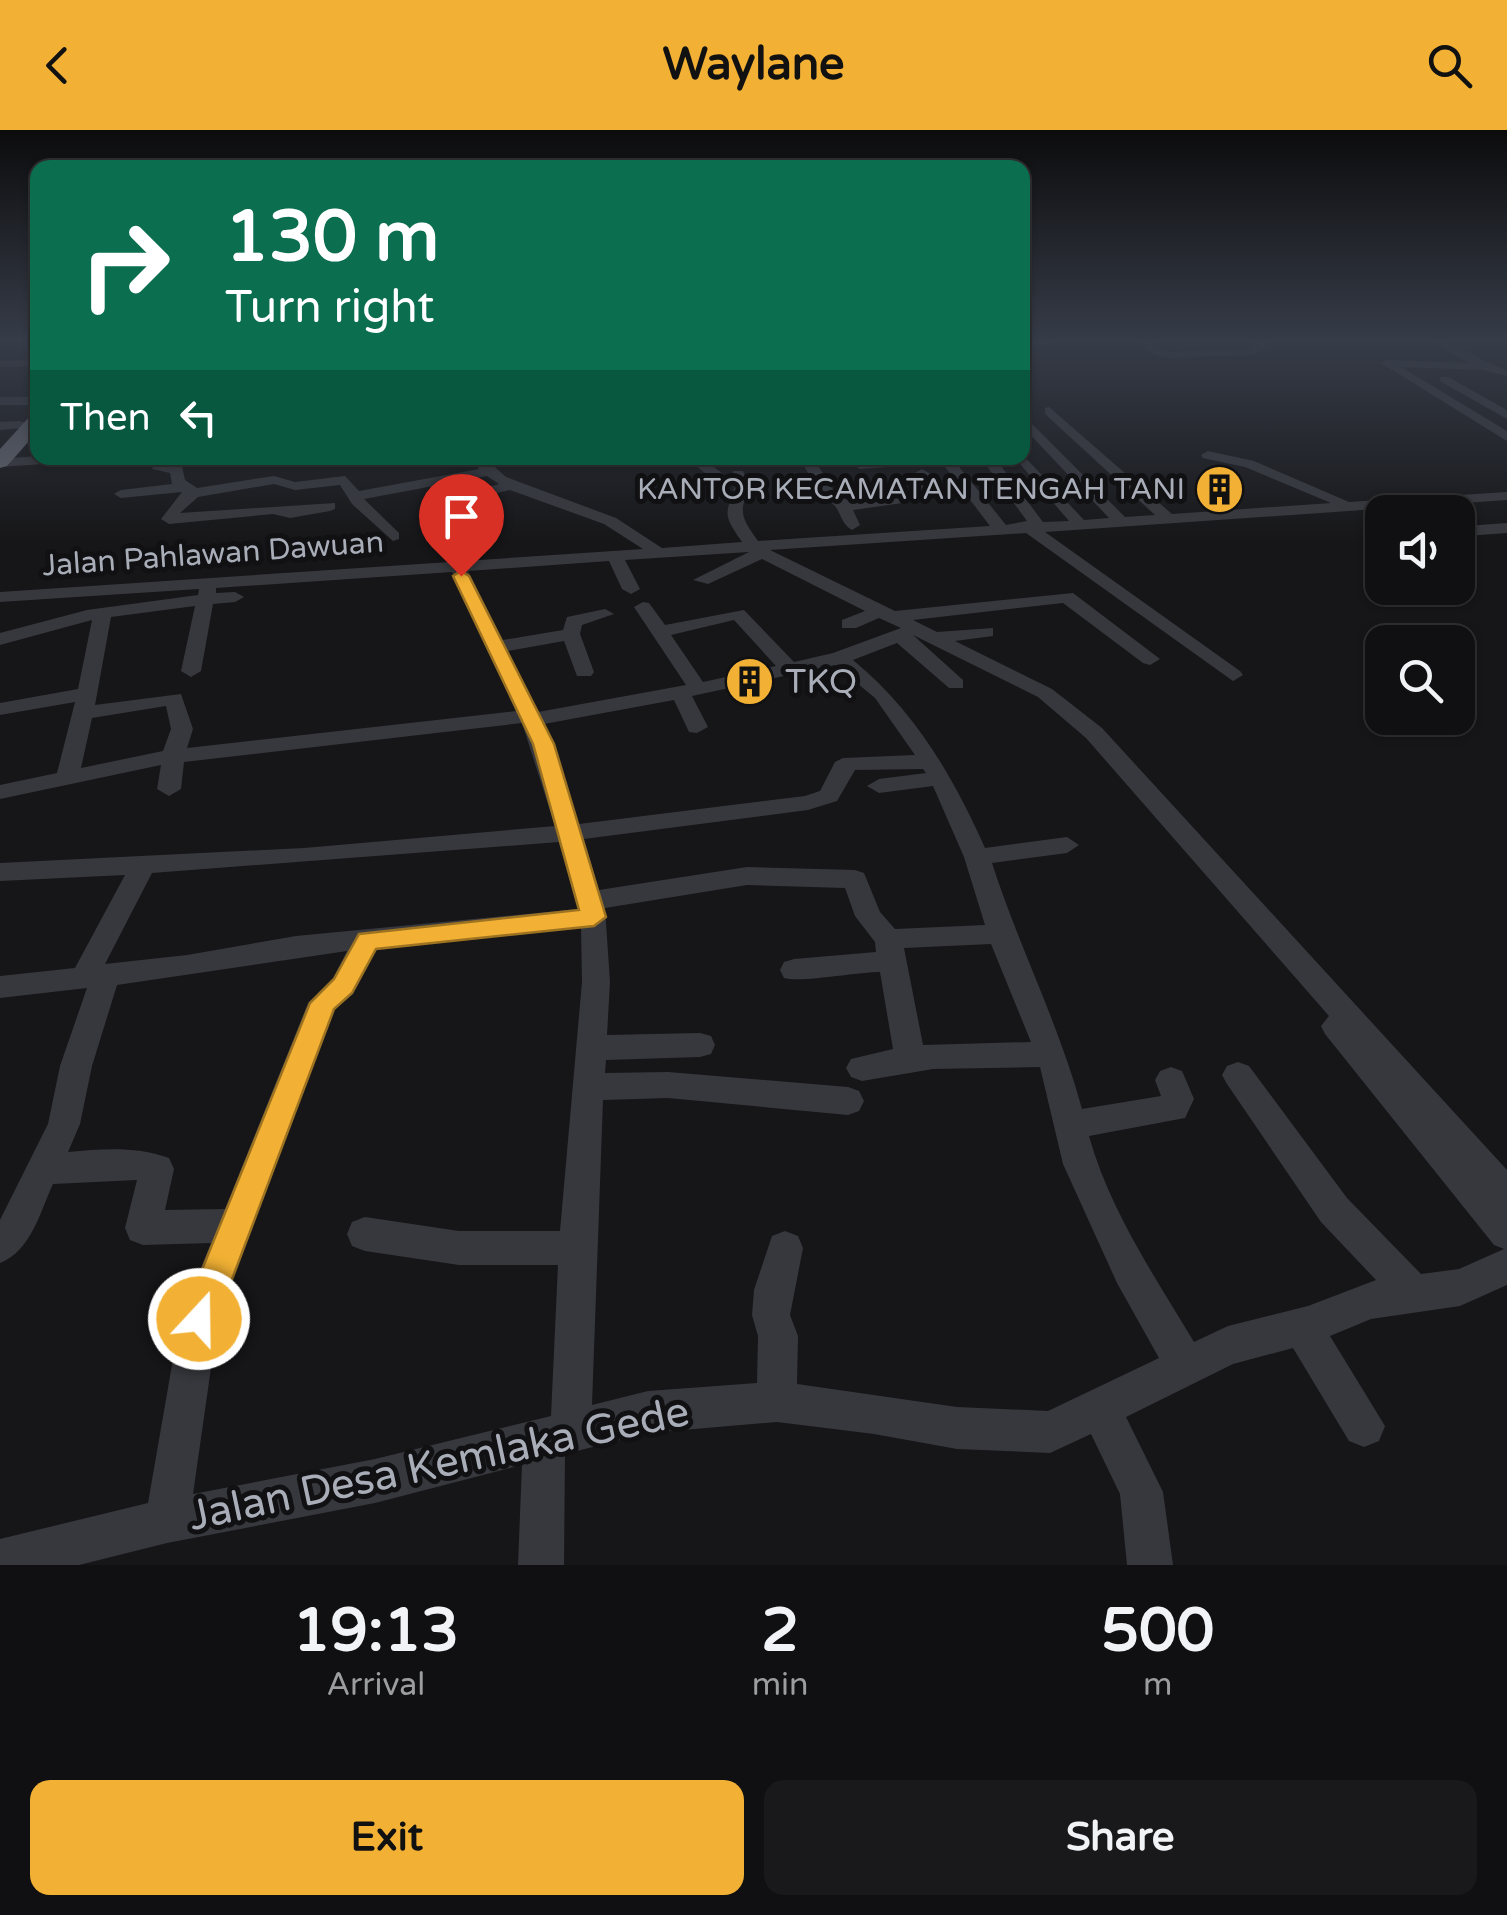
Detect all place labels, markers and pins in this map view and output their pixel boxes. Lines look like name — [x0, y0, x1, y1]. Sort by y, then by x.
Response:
building icon: KANTOR KECAMATAN TENGAH TANI — [1194, 463, 1246, 515]
place label: KANTOR KECAMATAN TENGAH TANI — [637, 471, 1185, 508]
pin — [419, 474, 504, 577]
building icon: TKQ — [724, 656, 776, 708]
place label: TKQ — [785, 661, 857, 703]

